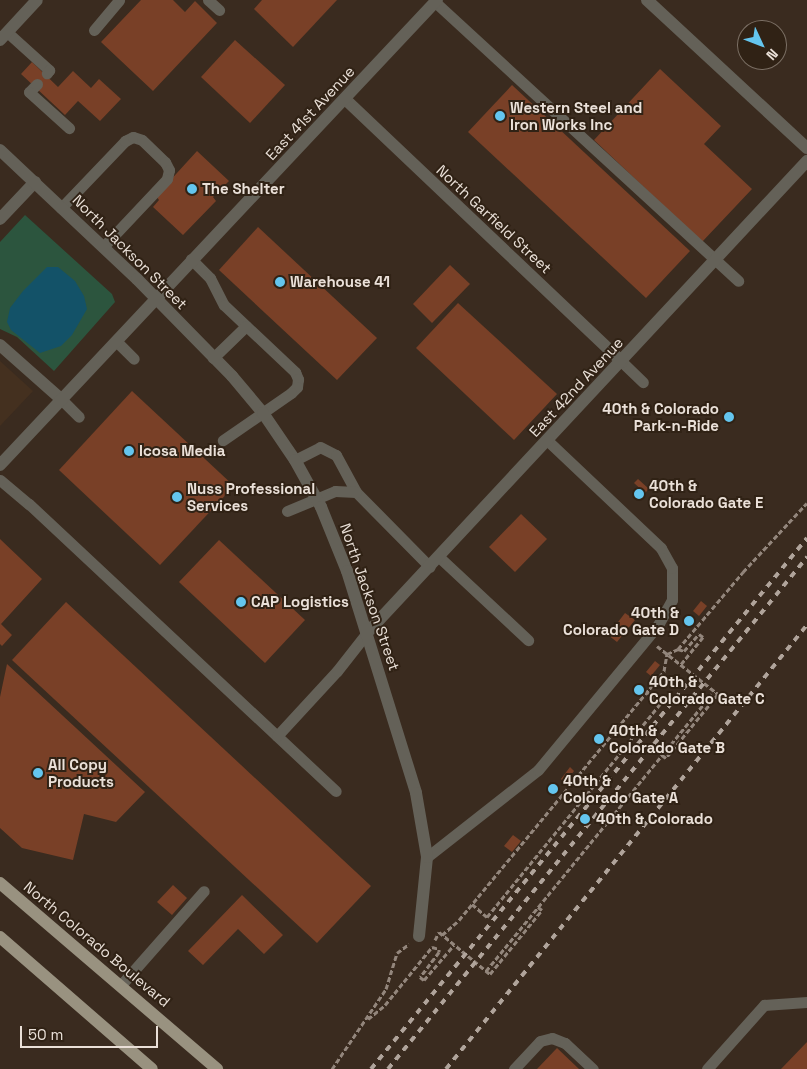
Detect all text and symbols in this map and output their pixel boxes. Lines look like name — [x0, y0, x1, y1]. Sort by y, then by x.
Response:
north arrow — [737, 20, 787, 70]
text: N — [762, 45, 782, 64]
street label: East 41st Avenue — [262, 62, 358, 164]
place label: Western Steel and Iron Works Inc — [510, 98, 642, 133]
marker: Western Steel and Iron Works Inc — [494, 110, 506, 122]
street label: North Garfield Street — [433, 161, 555, 277]
place label: The Shelter — [202, 180, 285, 198]
marker: The Shelter — [186, 183, 198, 195]
street label: North Jackson Street — [69, 191, 191, 313]
place label: Warehouse 41 — [290, 273, 390, 291]
marker: Warehouse 41 — [274, 276, 286, 288]
street label: East 42nd Avenue — [525, 333, 627, 441]
place label: 40th & Colorado Park-n-Ride — [602, 399, 719, 434]
marker: 40th & Colorado Park-n-Ride — [723, 411, 735, 423]
place label: Icosa Media — [139, 442, 225, 460]
marker: Icosa Media — [123, 445, 135, 457]
place label: 40th & Colorado Gate E — [649, 476, 763, 511]
place label: Nuss Professional Services — [187, 479, 315, 514]
marker: 40th & Colorado Gate E — [633, 488, 645, 500]
marker: Nuss Professional Services — [171, 491, 183, 503]
street label: North Jackson Street — [336, 521, 404, 673]
place label: CAP Logistics — [251, 593, 349, 611]
marker: CAP Logistics — [235, 596, 247, 608]
place label: 40th & Colorado Gate D — [563, 603, 679, 638]
marker: 40th & Colorado Gate D — [683, 615, 695, 627]
place label: 40th & Colorado Gate C — [649, 672, 765, 707]
marker: 40th & Colorado Gate C — [633, 684, 645, 696]
place label: 40th & Colorado Gate B — [609, 721, 725, 756]
marker: 40th & Colorado Gate B — [593, 733, 605, 745]
place label: All Copy Products — [48, 755, 114, 790]
marker: All Copy Products — [32, 767, 44, 779]
place label: 40th & Colorado Gate A — [563, 771, 678, 806]
marker: 40th & Colorado Gate A — [547, 783, 559, 795]
place label: 40th & Colorado — [596, 810, 713, 828]
marker: 40th & Colorado — [578, 812, 592, 826]
street label: North Colorado Boulevard — [20, 878, 174, 1010]
scale bar — [22, 1016, 160, 1048]
text: 50 m — [28, 1025, 63, 1044]

